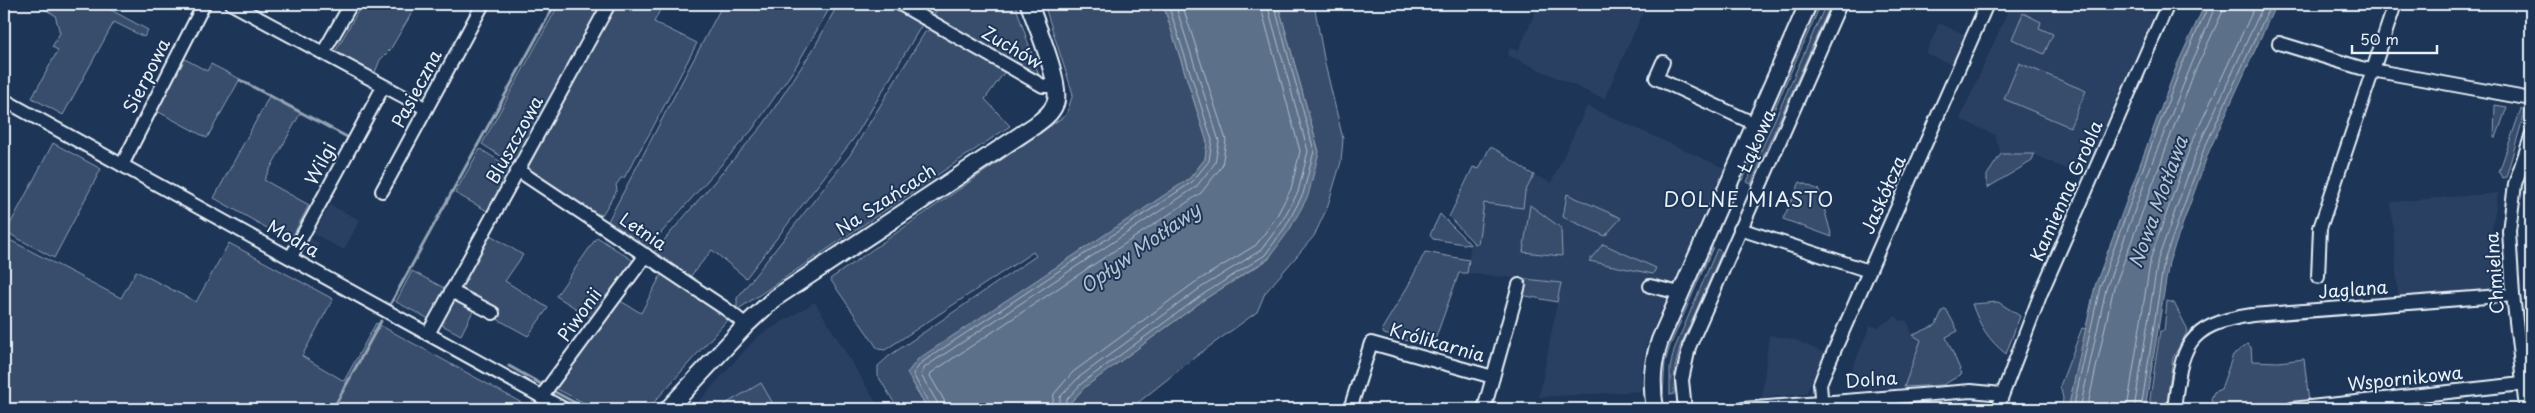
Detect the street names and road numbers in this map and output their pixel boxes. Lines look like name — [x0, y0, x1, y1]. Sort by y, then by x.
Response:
street label: Zuchów — [977, 18, 1049, 75]
street label: Sierpowa — [115, 32, 176, 117]
street label: Pasieczna — [384, 44, 448, 132]
street label: Bluszczowa — [478, 90, 549, 188]
street label: Łąkowa — [1729, 104, 1782, 177]
street label: Kamienna Grobla — [2022, 115, 2109, 265]
street label: Wilgi — [297, 137, 342, 189]
street label: Jaskółcza — [1853, 150, 1912, 238]
street label: Na Szańcach — [830, 156, 941, 241]
street label: Letnia — [615, 205, 673, 257]
street label: Modra — [263, 212, 325, 263]
street label: Chmielna — [2477, 230, 2510, 315]
street label: Jaglana — [2317, 273, 2389, 304]
street label: Piwonii — [550, 282, 608, 347]
street label: Królikarnia — [1387, 315, 1488, 368]
street label: Wspornikowa — [2346, 358, 2464, 397]
street label: Dolna — [1844, 363, 1899, 394]

